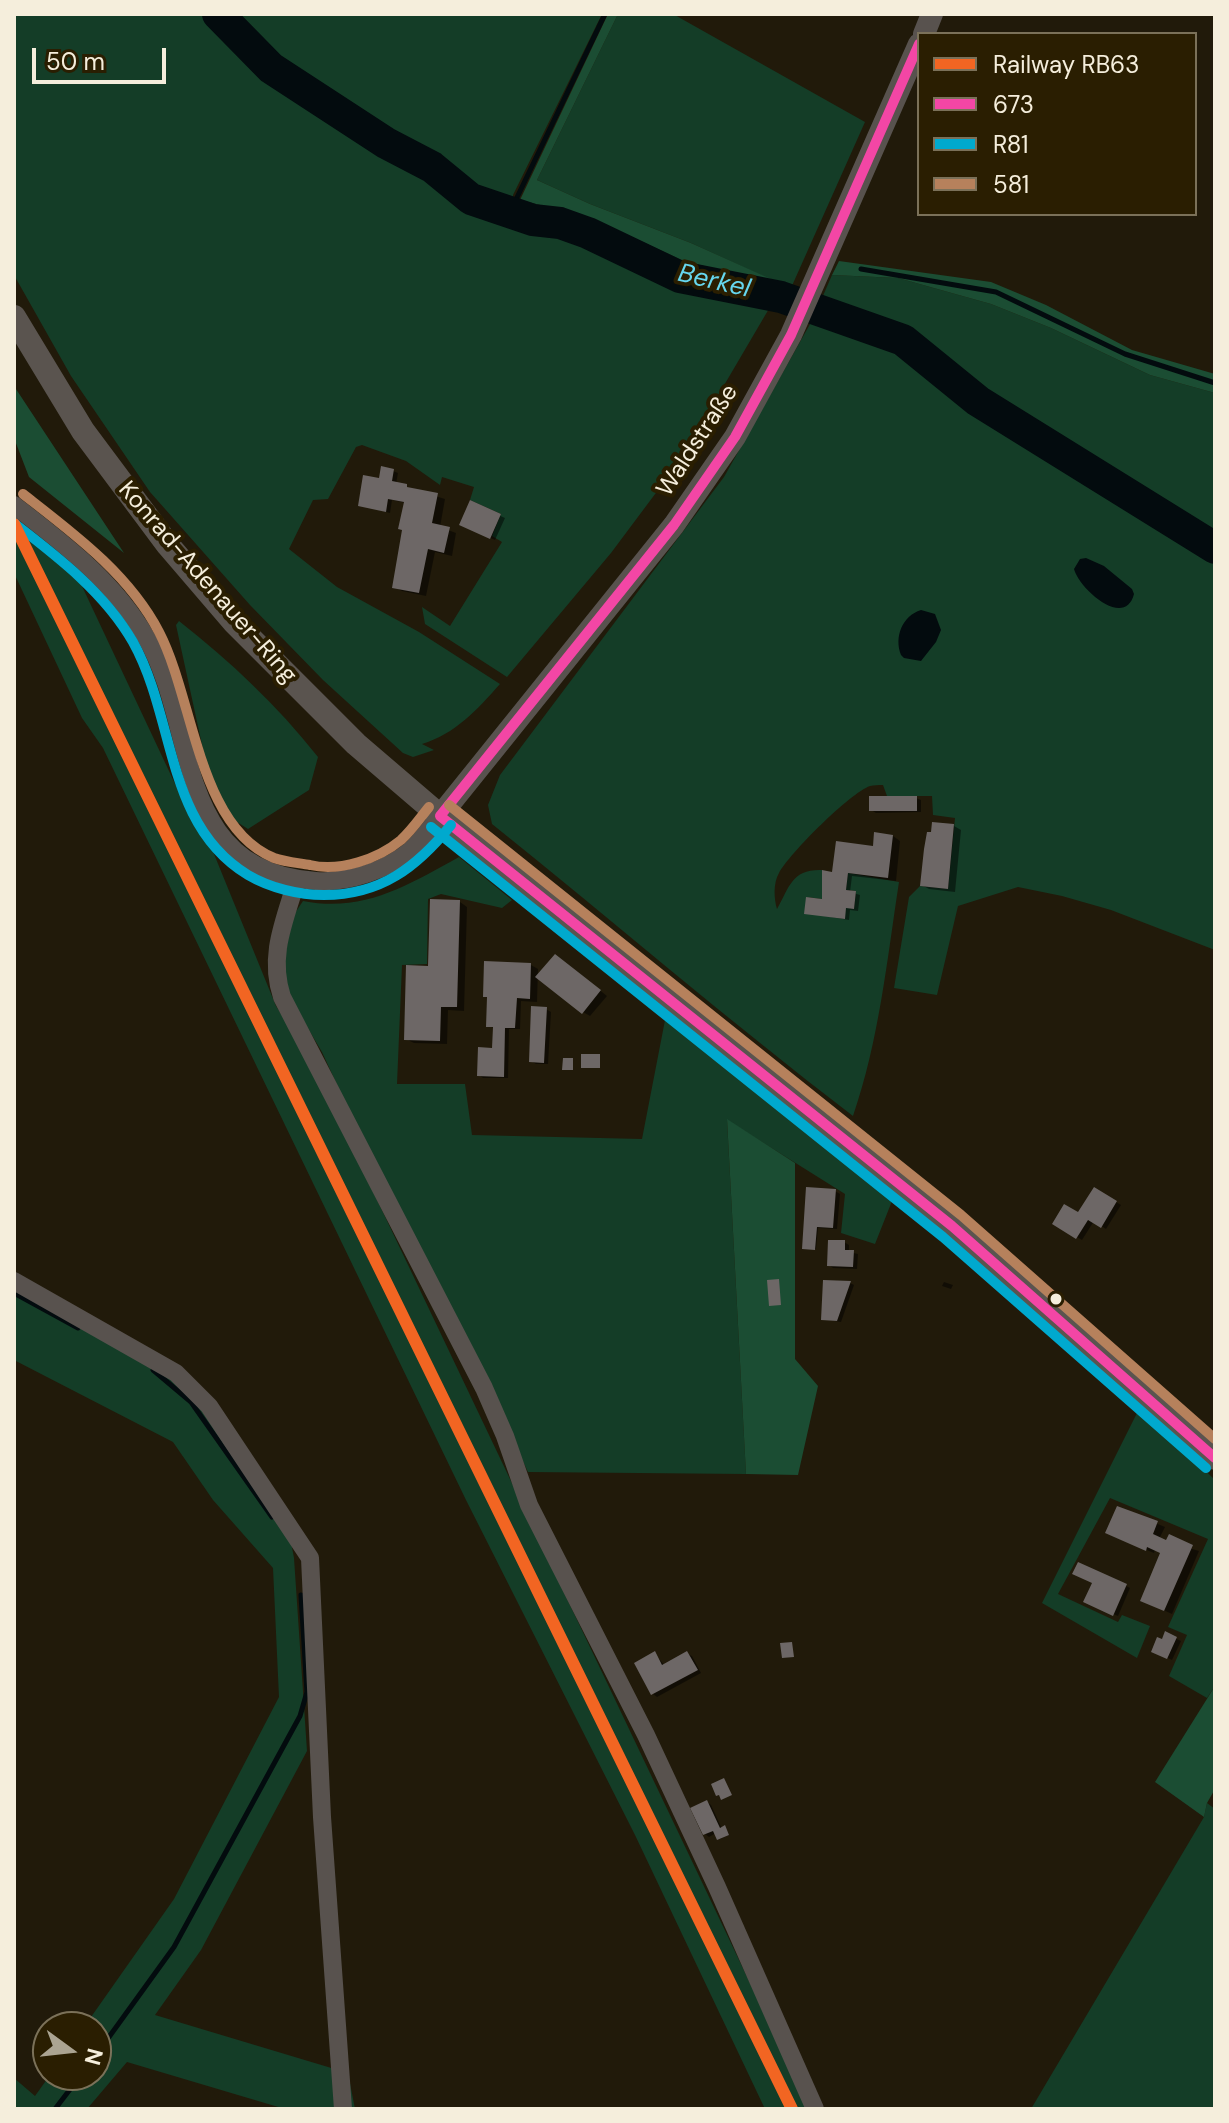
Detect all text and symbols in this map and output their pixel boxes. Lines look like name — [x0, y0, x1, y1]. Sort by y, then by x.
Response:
scale bar — [36, 32, 170, 82]
legend — [917, 32, 1197, 216]
text: 50 m — [46, 46, 105, 77]
text: Railway RB63 — [993, 49, 1139, 80]
text: 673 — [993, 89, 1034, 120]
text: R81 — [993, 129, 1028, 160]
text: 581 — [993, 169, 1029, 200]
water label: Berkel — [675, 259, 753, 305]
street label: Waldstraße — [651, 380, 745, 502]
street label: Konrad-Adenauer-Ring — [112, 476, 302, 690]
unlabelled marker — [1048, 1291, 1064, 1307]
north arrow — [32, 2011, 112, 2091]
text: N — [78, 2045, 110, 2068]

